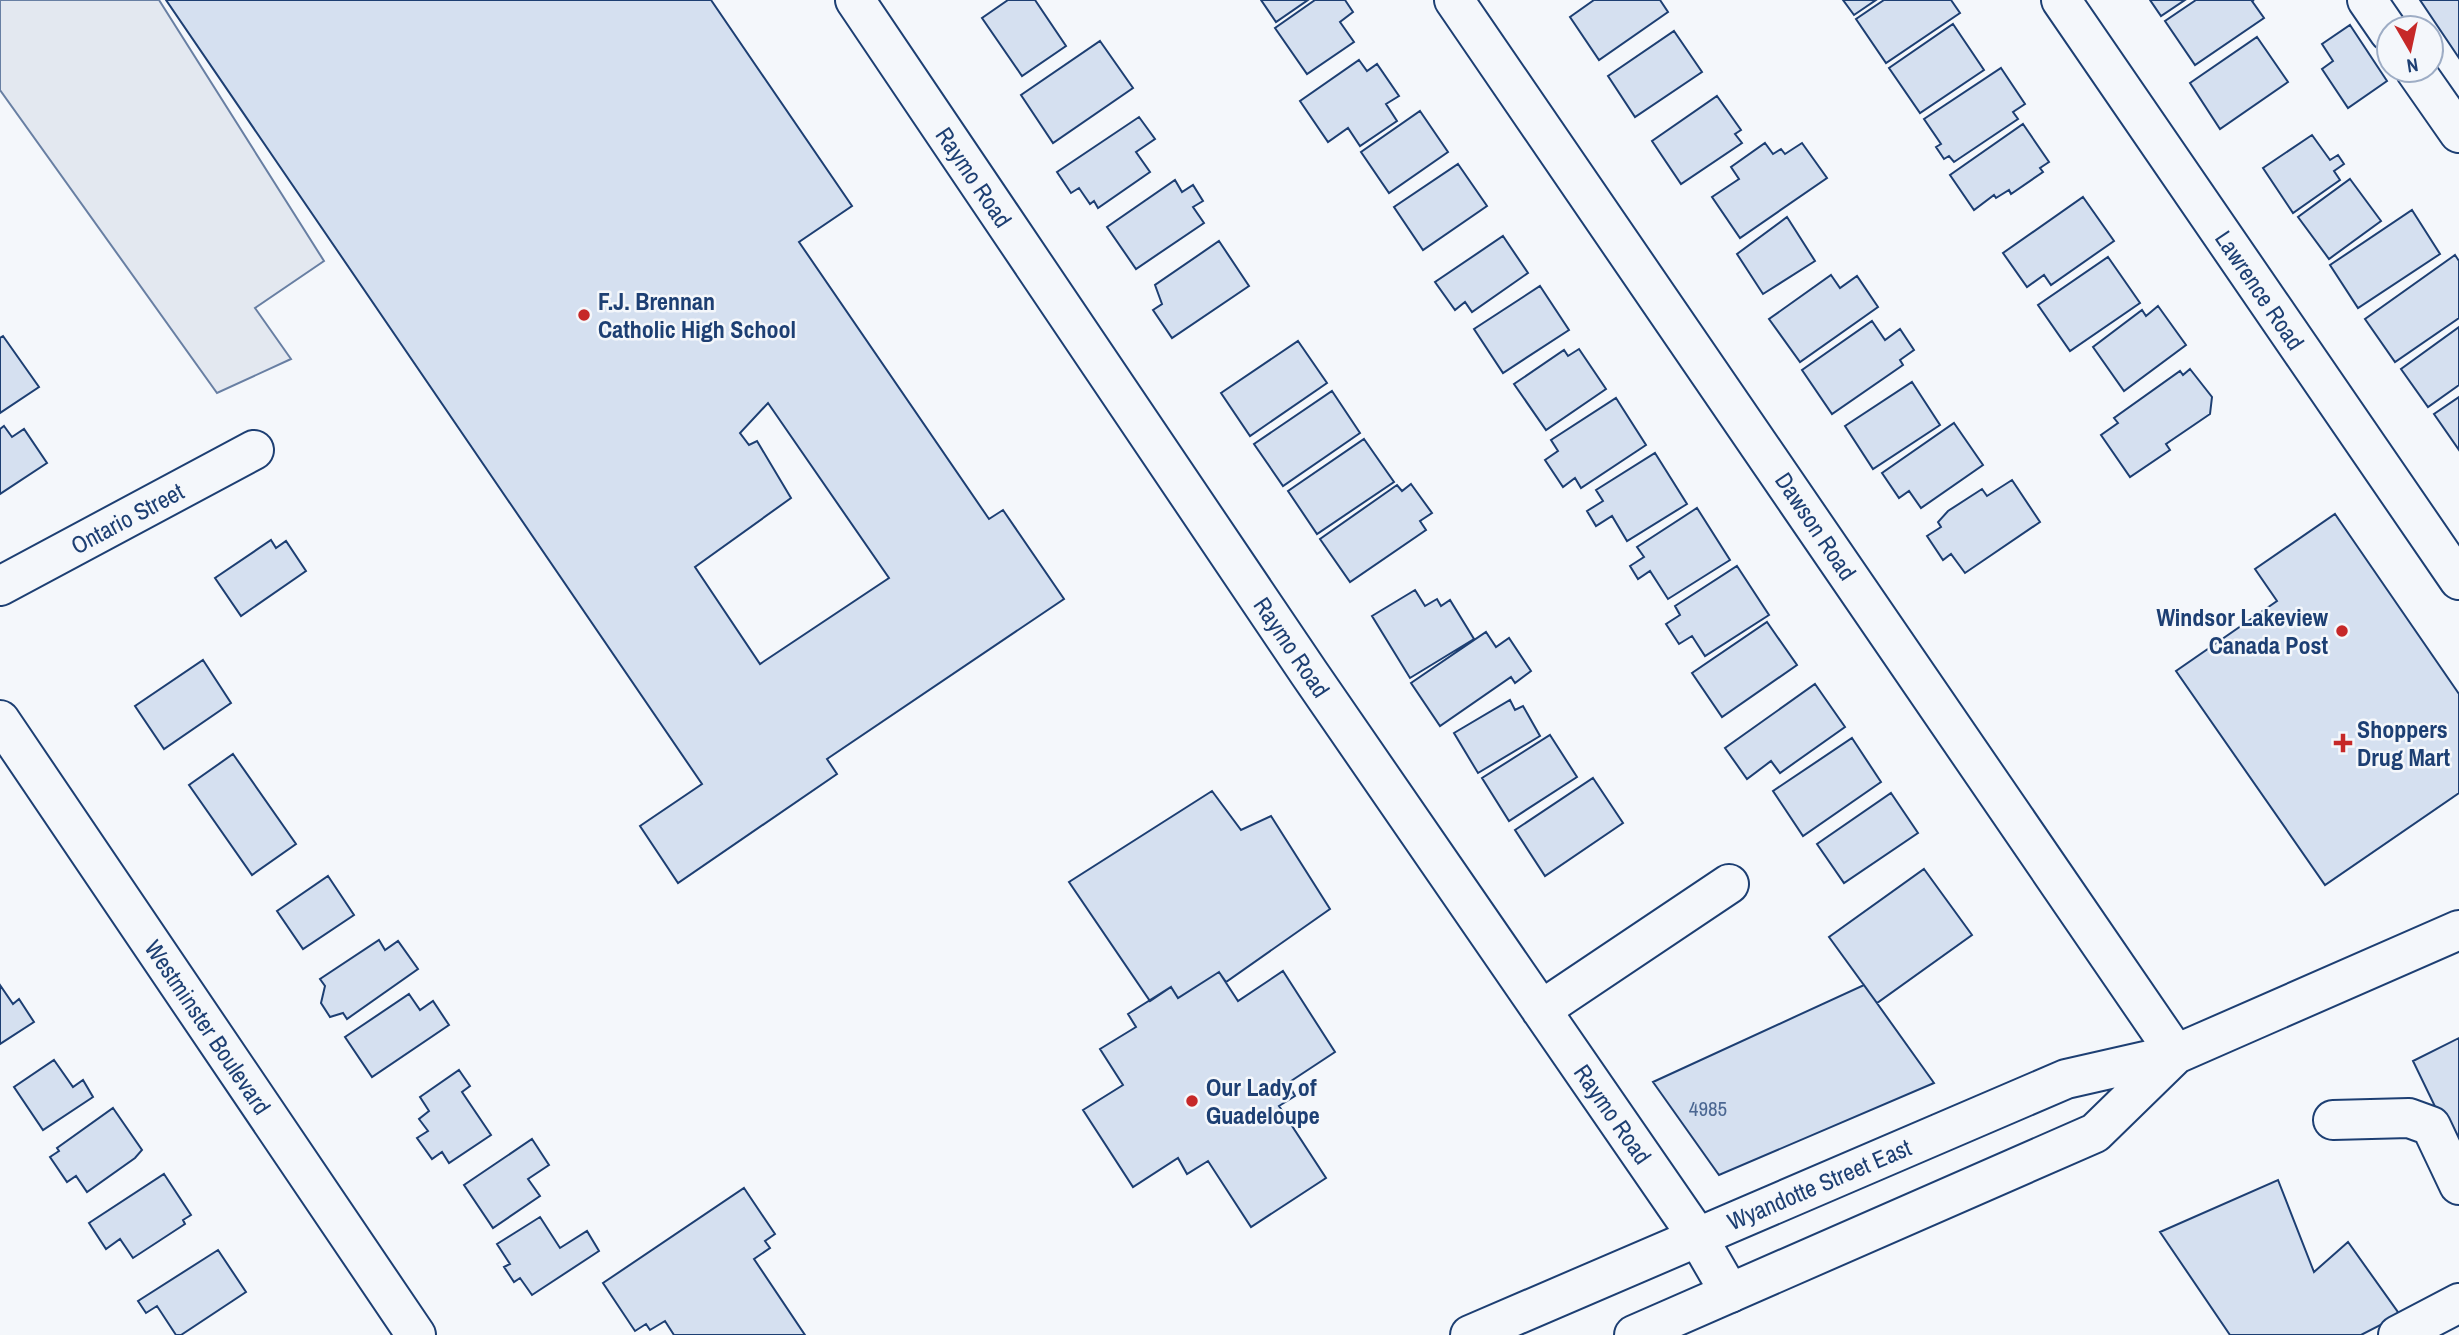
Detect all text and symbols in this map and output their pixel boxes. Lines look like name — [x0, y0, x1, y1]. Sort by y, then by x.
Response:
north arrow — [2375, 14, 2445, 84]
text: N — [2405, 52, 2420, 80]
street label: Raymo Road — [929, 120, 1019, 234]
street label: Lawrence Road — [2208, 224, 2312, 356]
place label: F.J. Brennan Catholic High School — [598, 285, 796, 345]
marker: F.J. Brennan Catholic High School — [576, 307, 592, 323]
street label: Dawson Road — [1768, 466, 1864, 586]
street label: Ontario Street — [65, 475, 190, 561]
street label: Raymo Road — [1247, 590, 1337, 704]
place label: Windsor Lakeview Canada Post — [2156, 601, 2329, 661]
marker: Windsor Lakeview Canada Post — [2334, 623, 2350, 639]
place label: Shoppers Drug Mart — [2357, 713, 2450, 773]
marker: Shoppers Drug Mart — [2335, 735, 2351, 751]
street label: Westminster Boulevard — [138, 933, 278, 1121]
street label: Raymo Road — [1567, 1058, 1659, 1170]
place label: Our Lady of Guadeloupe — [1206, 1071, 1320, 1131]
marker: Our Lady of Guadeloupe — [1184, 1093, 1200, 1109]
house number: 4985 — [1689, 1094, 1727, 1123]
street label: Wyandotte Street East — [1722, 1131, 1916, 1237]

